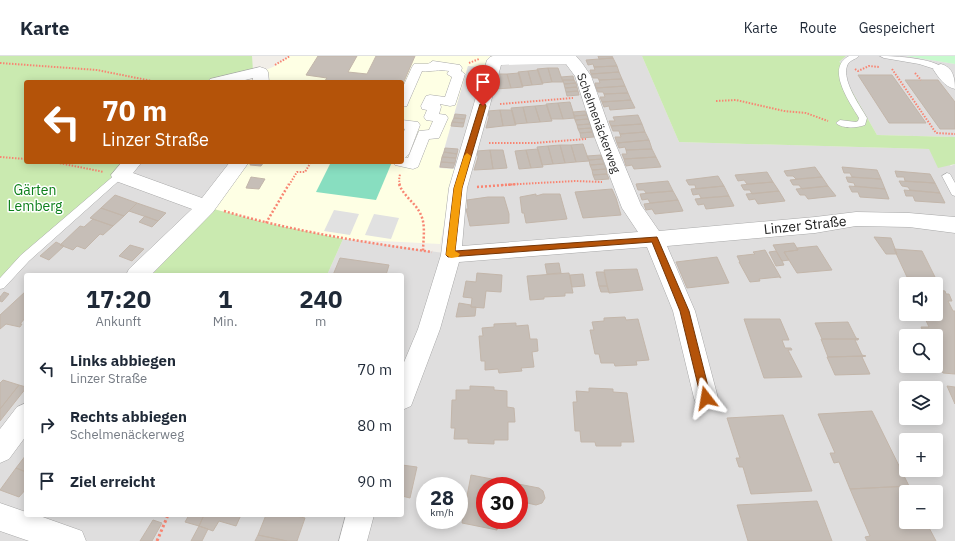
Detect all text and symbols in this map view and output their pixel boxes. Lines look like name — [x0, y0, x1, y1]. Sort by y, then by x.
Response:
text: Karte — [20, 16, 69, 40]
text: Karte — [744, 19, 778, 37]
text: Route — [800, 19, 837, 37]
text: Gespeichert — [859, 19, 935, 37]
pin — [466, 65, 500, 106]
icon: arrive — [472, 71, 494, 93]
street label: Schelmenäckerweg — [574, 71, 624, 176]
text: 70 m — [102, 92, 167, 129]
icon: left — [36, 96, 88, 148]
text: Linzer Straße — [102, 128, 209, 151]
park label: Gärten Lemberg — [8, 181, 63, 215]
street label: Linzer Straße — [763, 212, 848, 238]
map controls — [899, 277, 943, 529]
button: sound — [899, 277, 943, 321]
text: 17:20 — [86, 283, 151, 315]
text: 1 — [218, 283, 232, 315]
text: 240 — [299, 283, 342, 315]
text: Ankunft — [95, 313, 141, 330]
text: Min. — [213, 313, 238, 330]
text: m — [315, 313, 326, 330]
button: search — [899, 329, 943, 373]
text: Links abbiegen — [70, 351, 176, 370]
icon: left — [36, 358, 58, 380]
text: 70 m — [357, 360, 392, 379]
text: Linzer Straße — [70, 370, 147, 387]
position arrow — [685, 377, 727, 419]
button: layers — [899, 381, 943, 425]
text: Rechts abbiegen — [70, 407, 187, 426]
icon: right — [36, 414, 58, 436]
text: 80 m — [357, 416, 392, 435]
text: Schelmenäckerweg — [70, 426, 184, 443]
button: + — [899, 433, 943, 477]
icon: arrive — [36, 470, 58, 492]
text: Ziel erreicht — [70, 472, 156, 491]
text: 90 m — [357, 472, 392, 491]
speed limit sign: 30 — [476, 477, 528, 529]
text: 28 — [430, 484, 454, 511]
button: − — [899, 485, 943, 529]
text: km/h — [430, 506, 454, 519]

